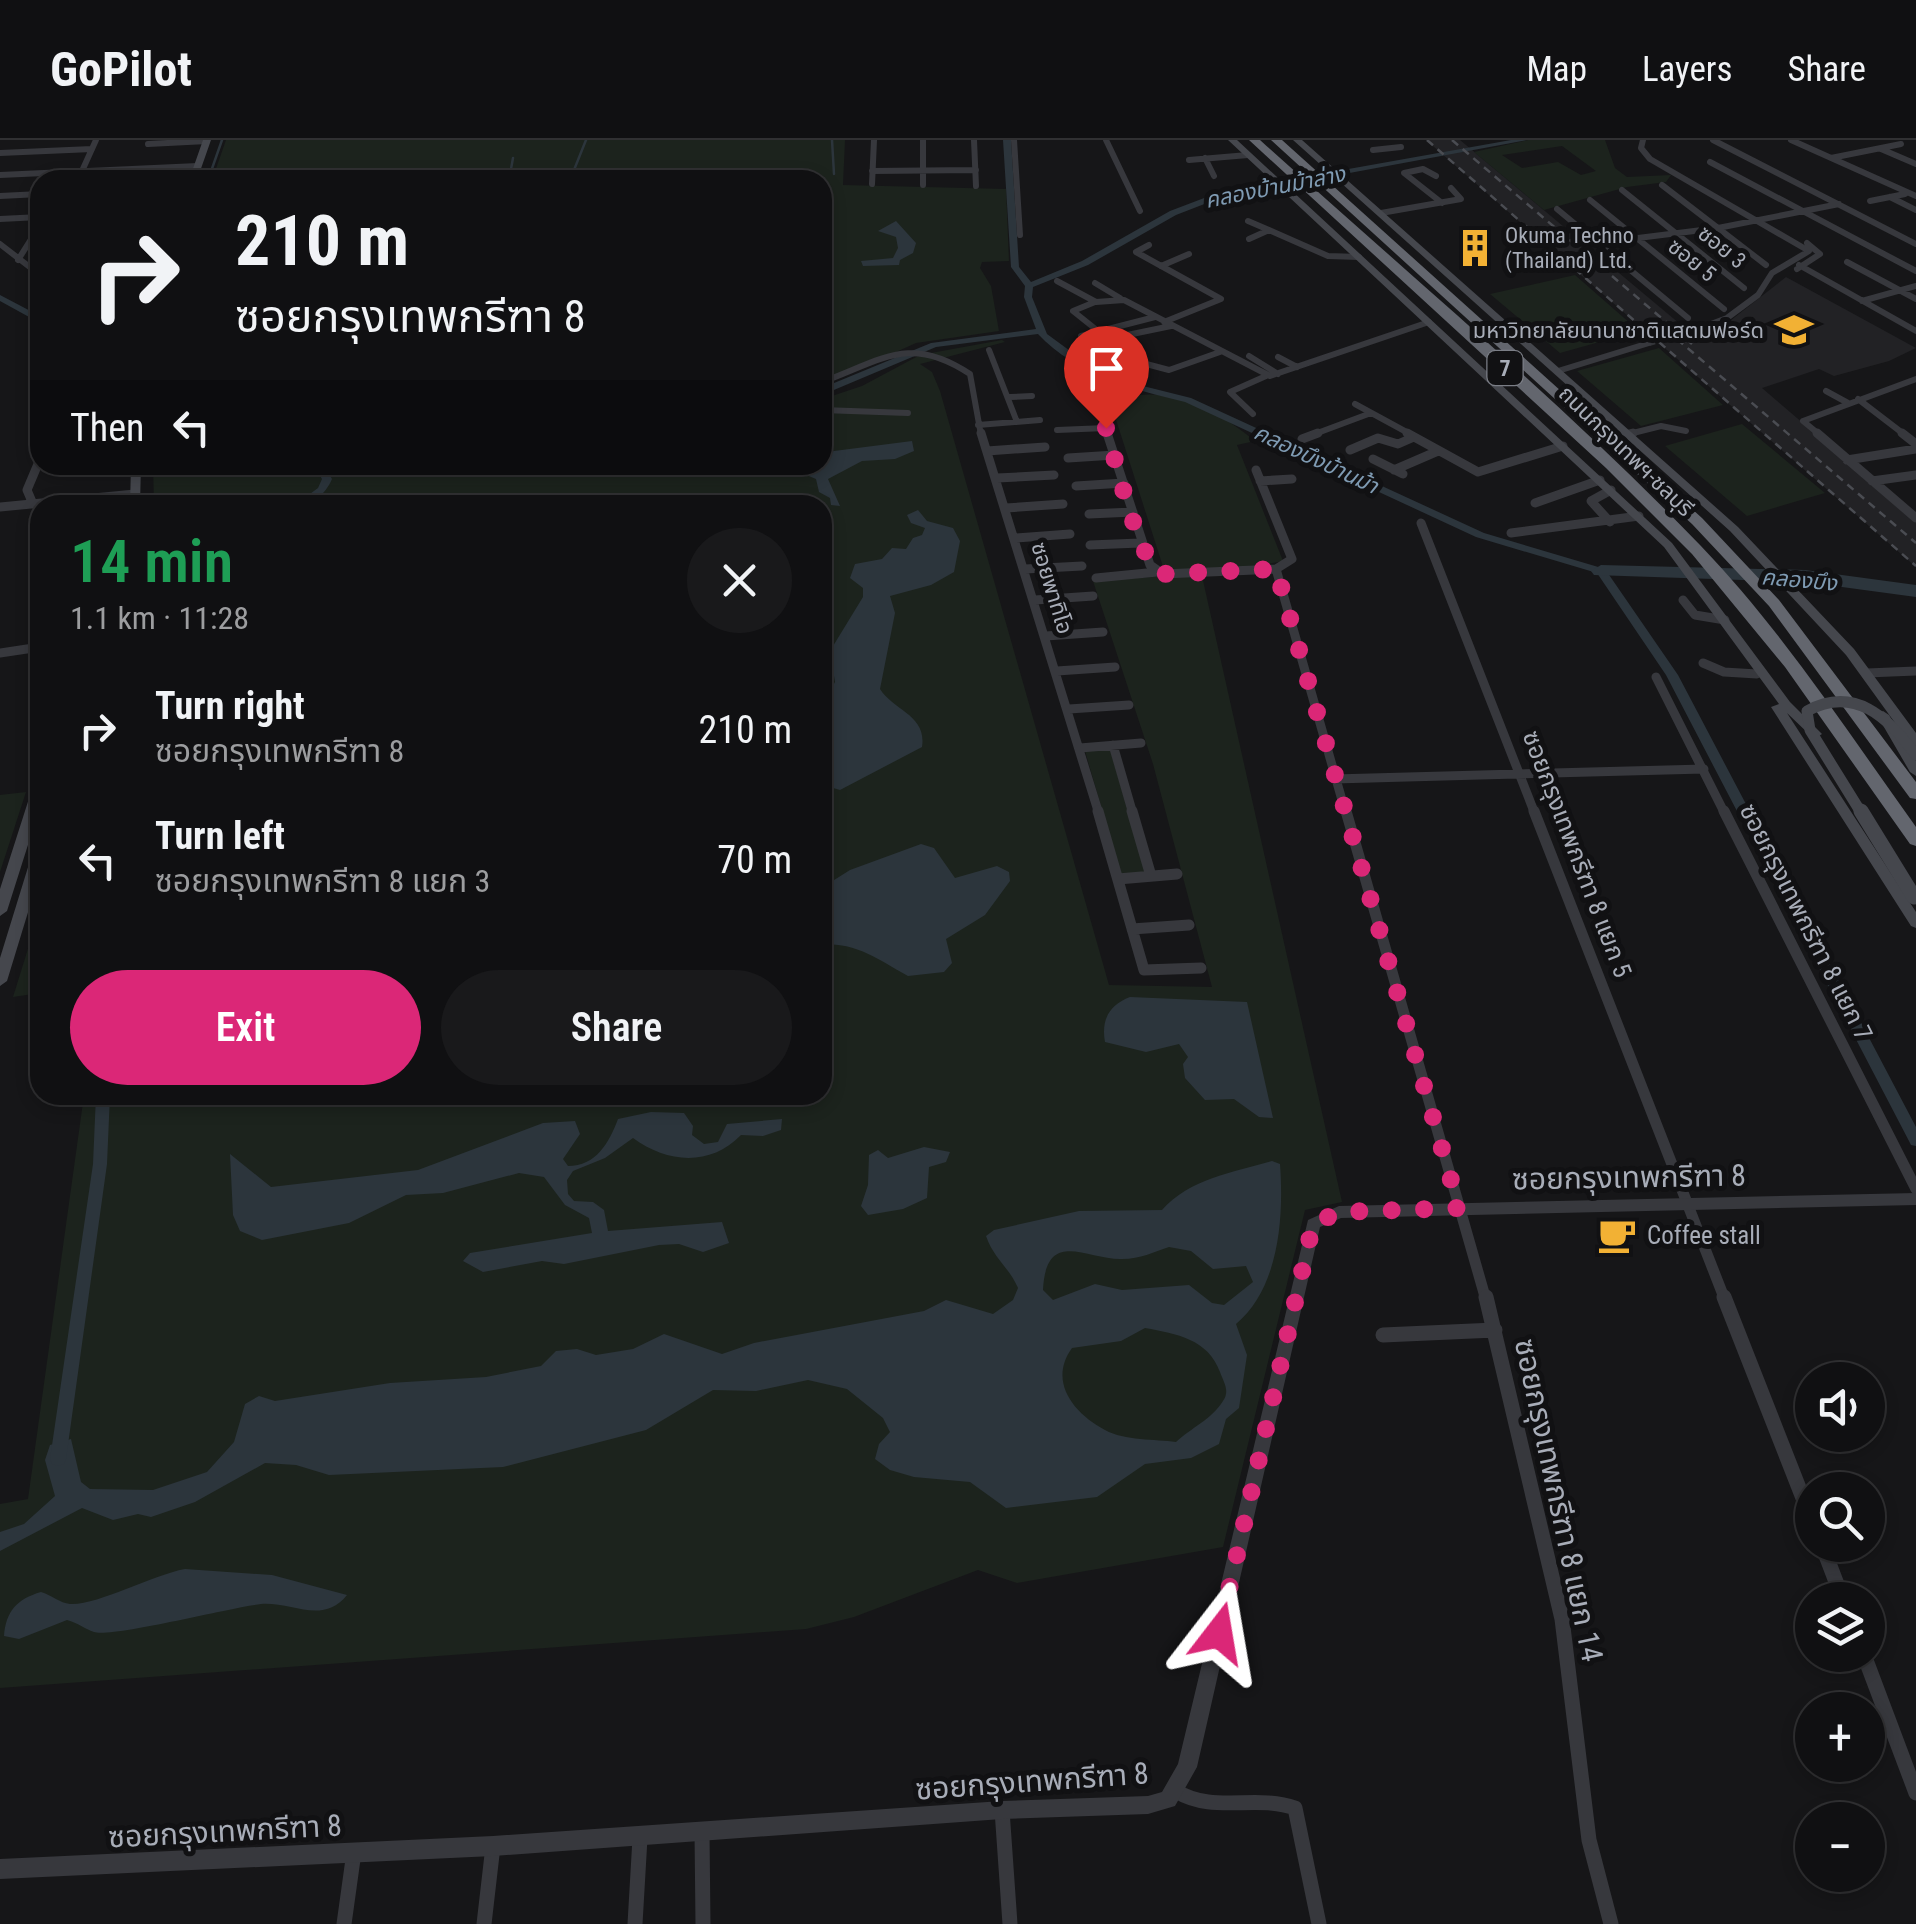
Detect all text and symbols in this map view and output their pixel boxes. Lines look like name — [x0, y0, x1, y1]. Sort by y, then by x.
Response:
text: GoPilot — [50, 41, 192, 98]
text: Map — [1526, 49, 1587, 90]
text: Layers — [1642, 49, 1732, 90]
text: Share — [1787, 49, 1866, 90]
water label: คลองบ้านม้าล่าง — [1203, 161, 1348, 213]
text: 210 m — [235, 200, 409, 282]
icon: right — [70, 210, 200, 340]
street label: ซอย 3 — [1693, 220, 1751, 274]
place label: Okuma Techno (Thailand) Ltd. — [1505, 223, 1634, 274]
building icon: Okuma Techno (Thailand) Ltd. — [1454, 227, 1496, 269]
street label: ซอย 5 — [1663, 233, 1721, 287]
text: ซอยกรุงเทพกรีฑา 8 — [235, 290, 586, 343]
school or university icon: มหาวิทยาลัยนานาชาติแสตมฟอร์ด — [1773, 309, 1815, 351]
place label: มหาวิทยาลัยนานาชาติแสตมฟอร์ด — [1473, 318, 1764, 343]
pin — [1064, 326, 1149, 429]
icon: arrive — [1079, 341, 1134, 396]
road number: 7 — [1488, 351, 1522, 385]
street label: ถนนกรุงเทพฯ-ชลบุรี — [1553, 381, 1698, 522]
icon: left — [164, 400, 219, 455]
text: Then — [70, 406, 144, 450]
water label: คลองบึงบ้านม้า — [1250, 419, 1383, 499]
text: 14 min — [70, 526, 233, 597]
button: close — [687, 528, 792, 633]
street label: ซอยพาทิโอ — [1026, 539, 1078, 637]
water label: คลองบึง — [1760, 564, 1839, 596]
text: 1.1 km · 11:28 — [70, 599, 249, 637]
text: Turn right — [155, 684, 305, 728]
icon: right — [70, 703, 125, 758]
text: 210 m — [698, 708, 792, 752]
street label: ซอยกรุงเทพกรีฑา 8 แยก 5 — [1516, 727, 1637, 982]
text: ซอยกรุงเทพกรีฑา 8 — [155, 732, 404, 770]
street label: ซอยกรุงเทพกรีฑา 8 แยก 7 — [1733, 799, 1878, 1046]
text: Turn left — [155, 814, 285, 858]
icon: left — [70, 833, 125, 888]
text: 70 m — [717, 838, 792, 882]
text: ซอยกรุงเทพกรีฑา 8 แยก 3 — [155, 862, 490, 900]
button: Exit — [70, 970, 421, 1085]
button: Share — [441, 970, 792, 1085]
street label: ซอยกรุงเทพกรีฑา 8 — [1512, 1157, 1746, 1198]
cafe icon: Coffee stall — [1596, 1214, 1638, 1256]
place label: Coffee stall — [1647, 1221, 1761, 1250]
street label: ซอยกรุงเทพกรีฑา 8 แยก 14 — [1507, 1335, 1610, 1665]
map controls — [1795, 1362, 1885, 1892]
button: sound — [1795, 1362, 1885, 1452]
button: search — [1795, 1472, 1885, 1562]
position arrow — [1167, 1581, 1271, 1685]
button: layers — [1795, 1582, 1885, 1672]
button: + — [1795, 1692, 1885, 1782]
street label: ซอยกรุงเทพกรีฑา 8 — [914, 1755, 1150, 1808]
button: − — [1795, 1802, 1885, 1892]
street label: ซอยกรุงเทพกรีฑา 8 — [107, 1807, 343, 1856]

